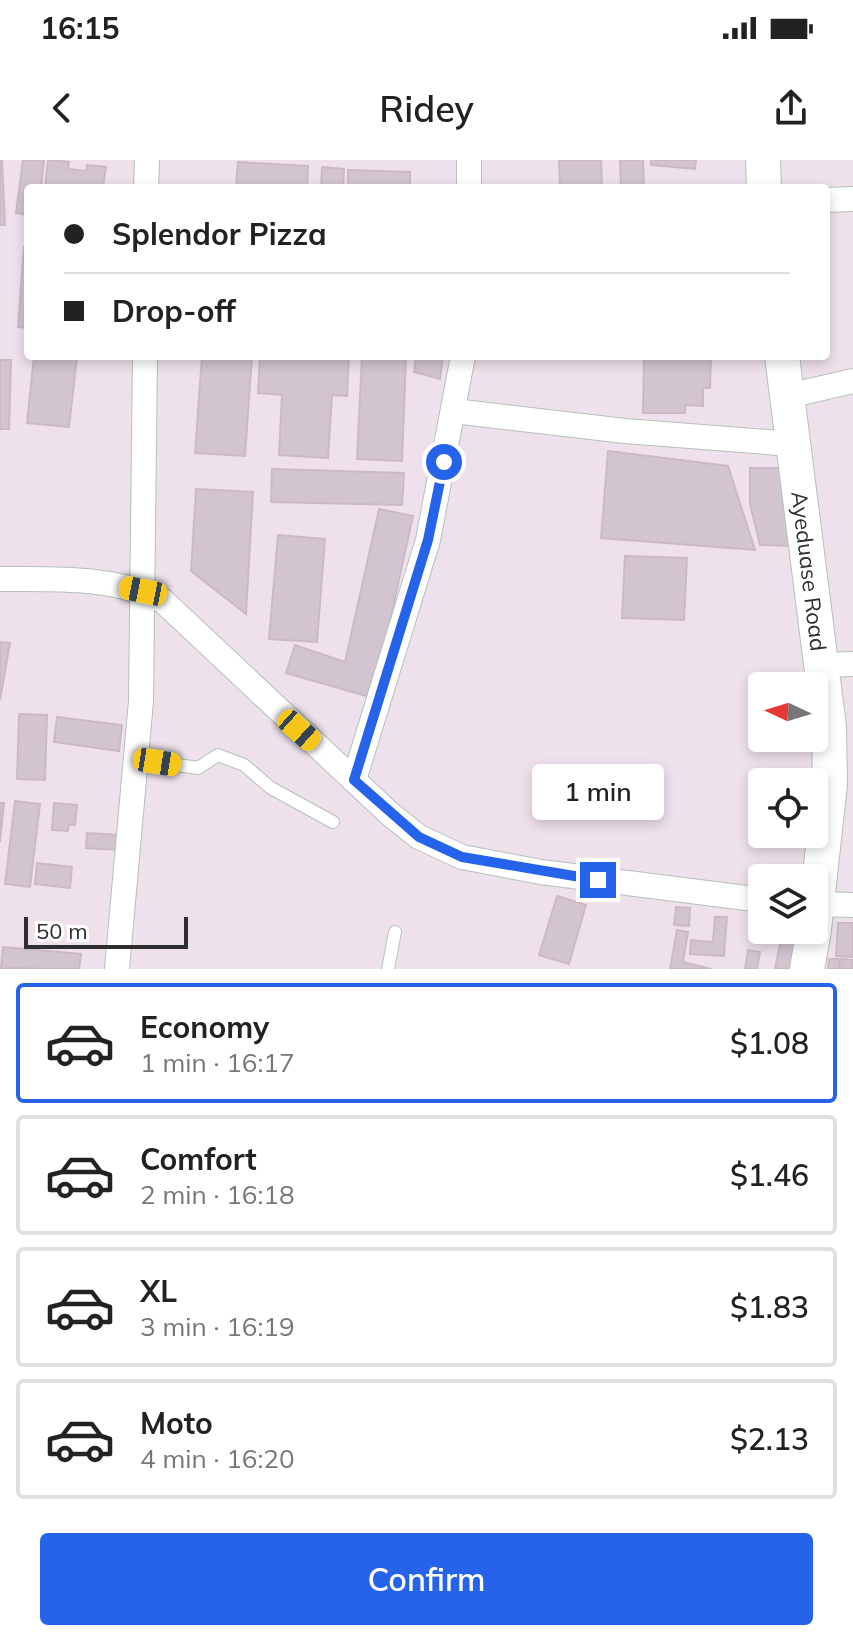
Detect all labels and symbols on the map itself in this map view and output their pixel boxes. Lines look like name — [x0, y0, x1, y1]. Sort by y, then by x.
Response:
route start — [426, 444, 462, 480]
street label: Ayeduase Road — [785, 490, 833, 652]
car — [117, 575, 169, 607]
north arrow — [748, 672, 828, 752]
car — [273, 705, 325, 755]
car — [131, 746, 183, 778]
callout: 1 min — [532, 764, 664, 820]
route end — [580, 862, 616, 898]
scale bar — [24, 913, 188, 949]

